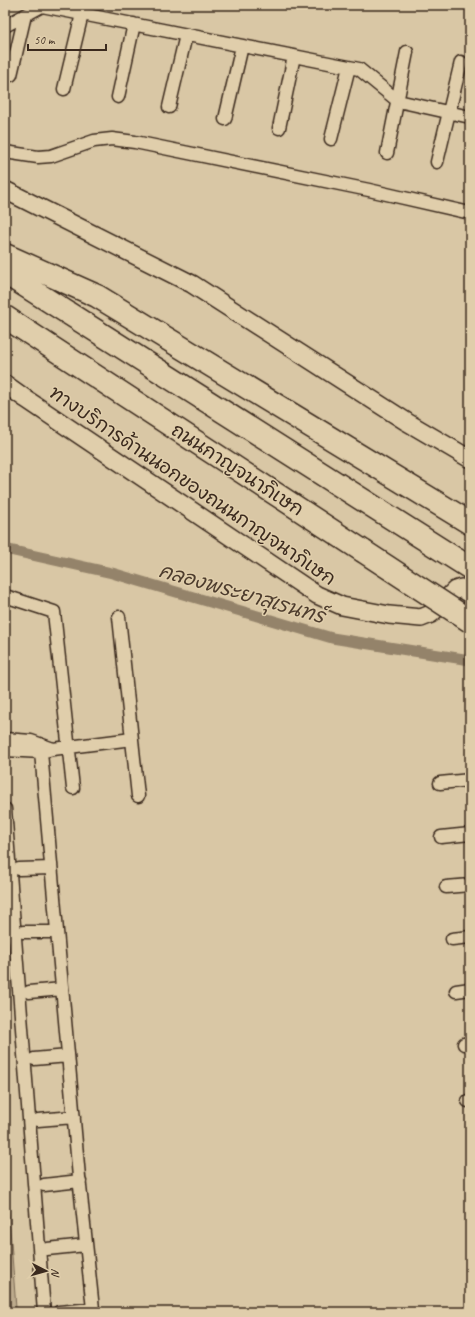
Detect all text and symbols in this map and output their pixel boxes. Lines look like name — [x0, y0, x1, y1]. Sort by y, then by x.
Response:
scale bar — [28, 26, 106, 52]
text: 50 m — [34, 32, 56, 48]
street label: ทางบริการด้านนอกของถนนกาญจนาภิเษก — [45, 381, 340, 591]
street label: ถนนกาญจนาภิเษก — [167, 418, 308, 522]
water label: คลองพระยาสุเรนทร์ — [156, 557, 332, 632]
north arrow — [26, 1251, 66, 1291]
text: N — [48, 1268, 63, 1278]

